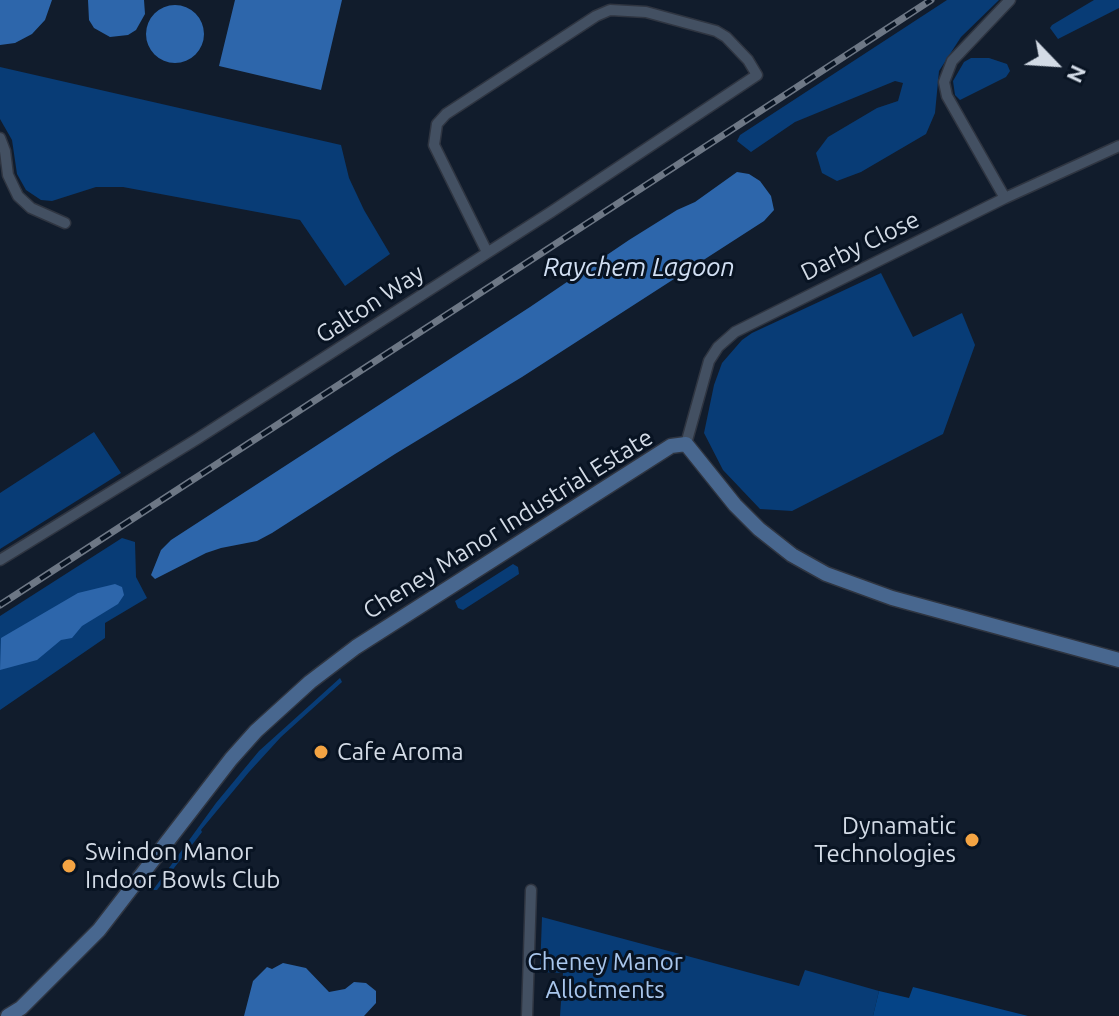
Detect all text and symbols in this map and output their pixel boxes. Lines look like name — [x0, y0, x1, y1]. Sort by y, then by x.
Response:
north arrow — [1015, 24, 1095, 104]
text: N — [1062, 62, 1092, 87]
street label: Darby Close — [796, 205, 924, 287]
water label: Raychem Lagoon — [543, 251, 735, 283]
street label: Galton Way — [311, 258, 429, 350]
street label: Cheney Manor Industrial Estate — [358, 423, 658, 625]
place label: Cafe Aroma — [337, 738, 464, 766]
marker: Cafe Aroma — [312, 743, 330, 761]
place label: Dynamatic Technologies — [814, 812, 956, 868]
marker: Dynamatic Technologies — [963, 831, 981, 849]
place label: Swindon Manor Indoor Bowls Club — [85, 838, 280, 894]
marker: Swindon Manor Indoor Bowls Club — [60, 857, 78, 875]
park label: Cheney Manor Allotments — [527, 948, 683, 1004]

